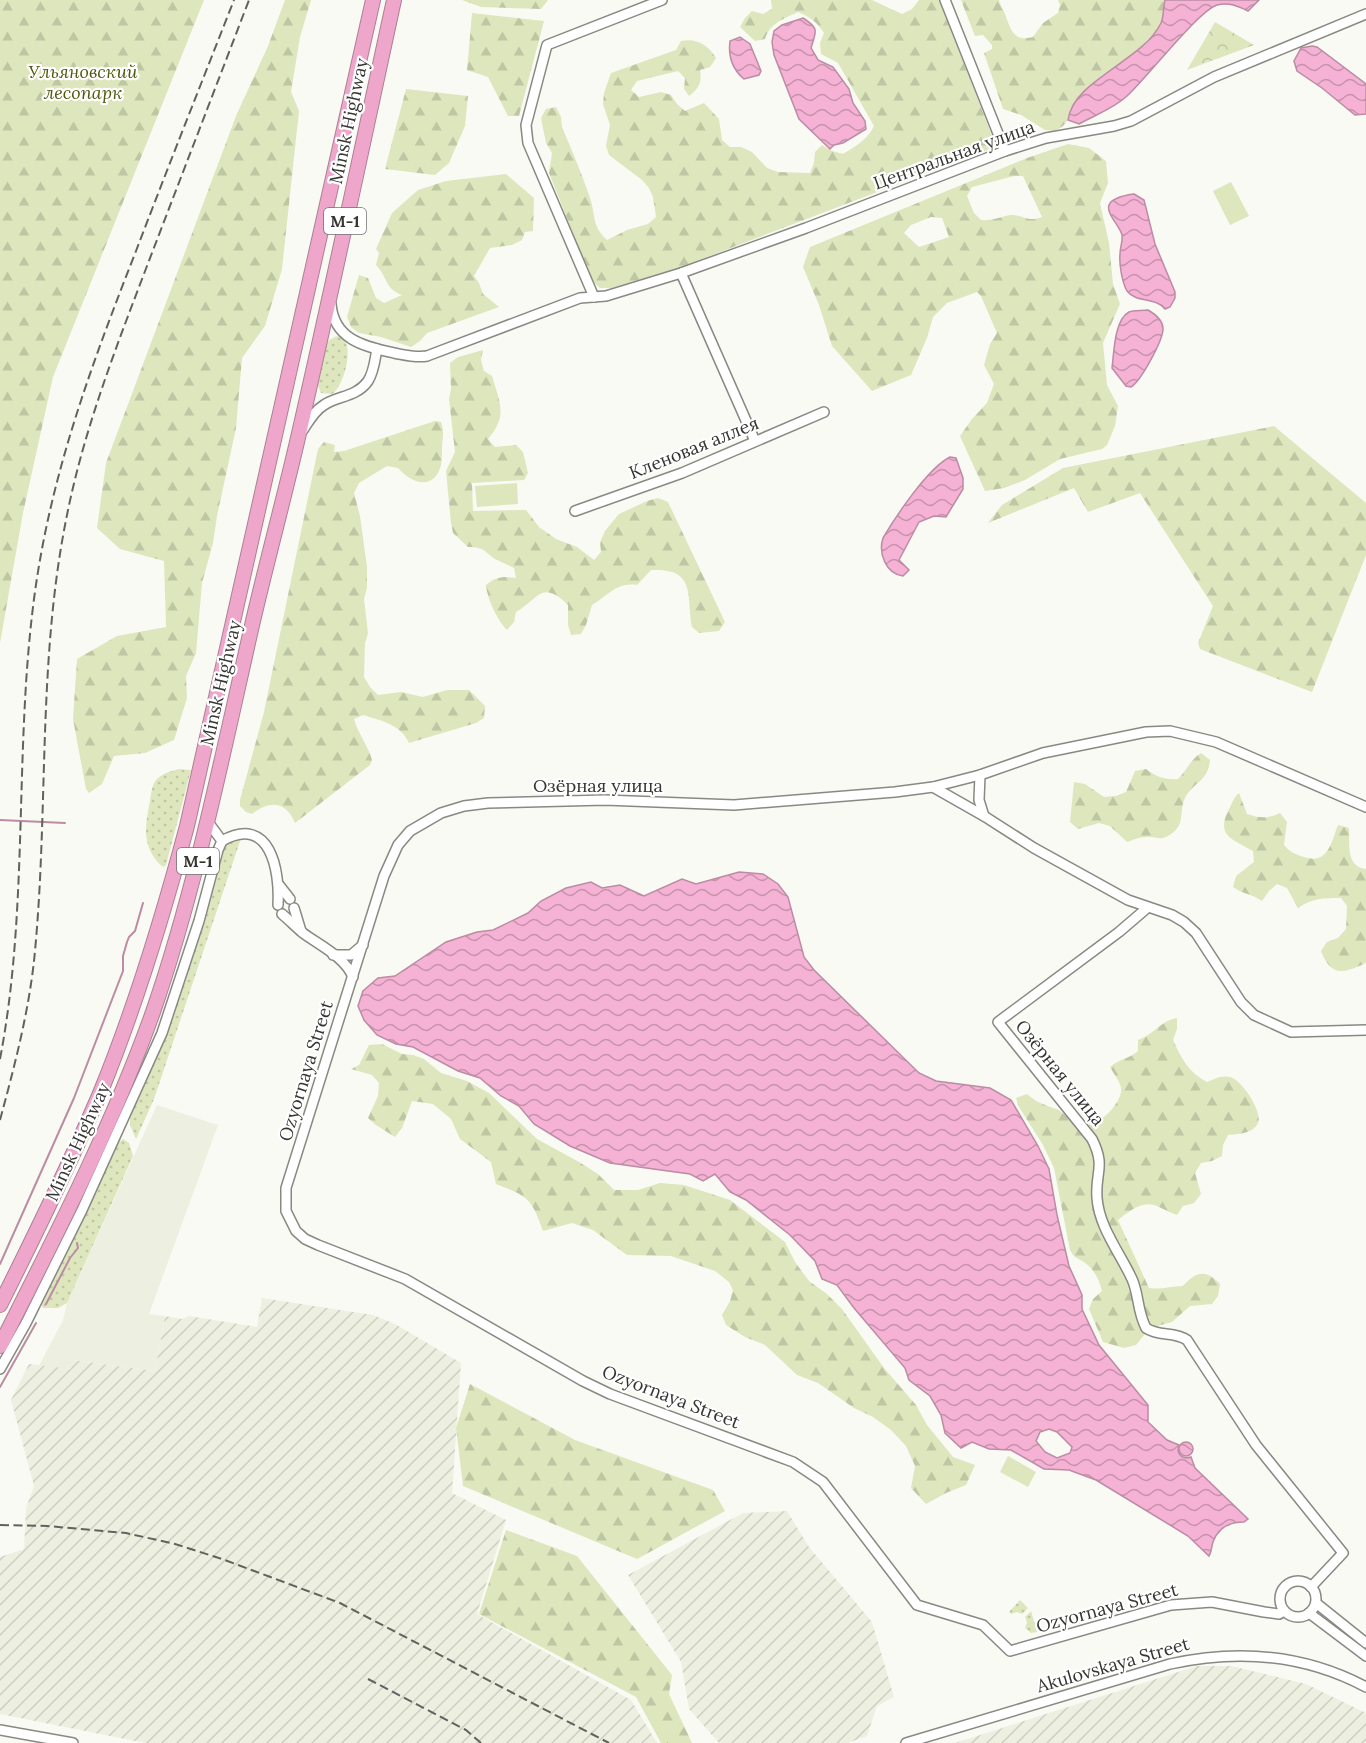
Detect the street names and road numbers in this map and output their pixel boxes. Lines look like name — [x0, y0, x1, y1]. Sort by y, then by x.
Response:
street label: Minsk Highway — [324, 55, 373, 186]
street label: Центральная улица — [870, 115, 1038, 194]
road number: М-1 — [324, 208, 366, 234]
street label: Кленовая аллея — [626, 411, 762, 484]
street label: Minsk Highway — [195, 617, 246, 748]
street label: Озёрная улица — [533, 774, 663, 797]
road number: М-1 — [177, 848, 219, 874]
street label: Ozyornaya Street — [273, 998, 338, 1144]
street label: Озёрная улица — [1011, 1015, 1110, 1130]
street label: Minsk Highway — [40, 1078, 115, 1205]
street label: Ozyornaya Street — [599, 1360, 743, 1433]
street label: Ozyornaya Street — [1034, 1578, 1180, 1637]
street label: Akulovskaya Street — [1033, 1632, 1192, 1698]

